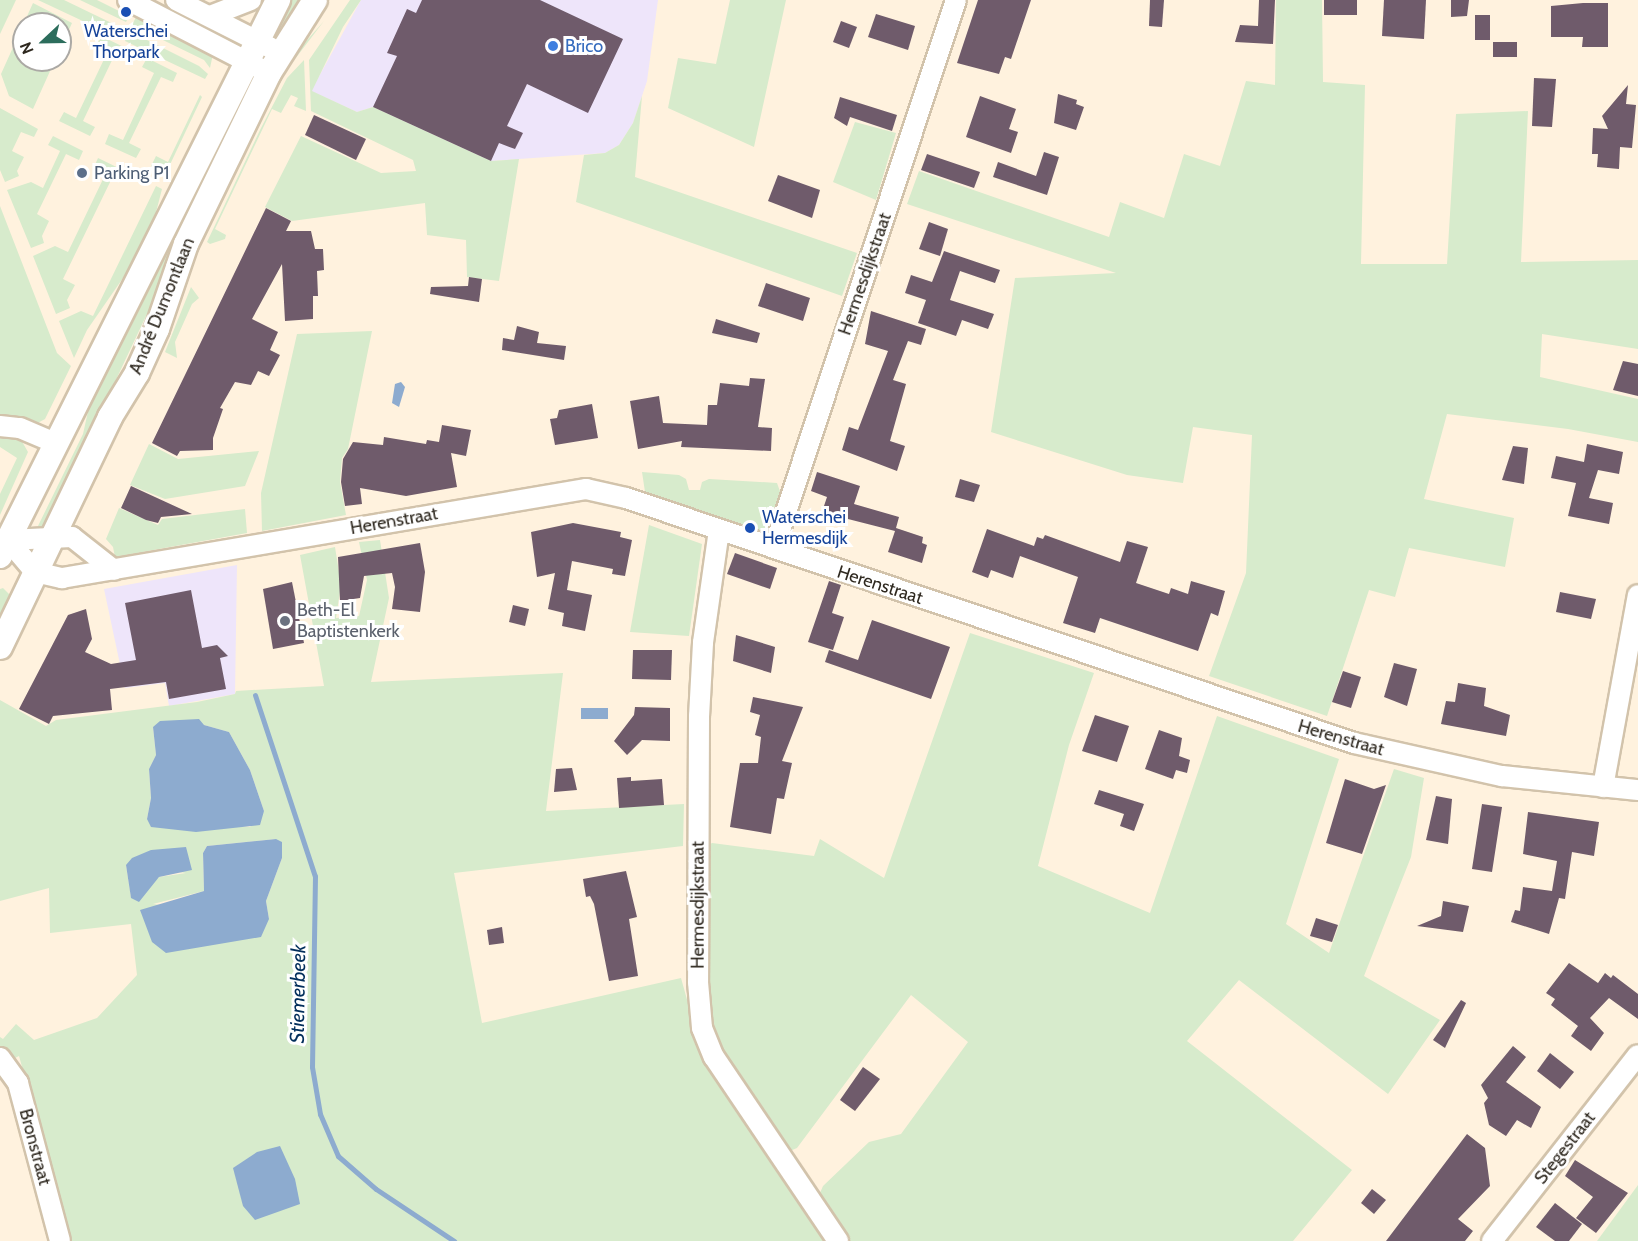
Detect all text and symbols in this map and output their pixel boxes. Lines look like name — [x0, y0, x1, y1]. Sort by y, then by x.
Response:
marker: Waterschei Thorpark — [119, 5, 133, 19]
north arrow — [12, 12, 72, 72]
place label: Waterschei Thorpark — [84, 21, 168, 63]
place label: Brico — [565, 35, 603, 57]
text: N — [16, 39, 38, 57]
marker: Brico — [546, 39, 560, 53]
place label: Parking P1 — [94, 162, 169, 184]
marker: Parking P1 — [75, 166, 89, 180]
street label: Hermesdijkstraat — [834, 210, 896, 338]
street label: André Dumontlaan — [125, 234, 199, 378]
street label: Herenstraat — [348, 503, 440, 539]
place label: Waterschei Hermesdijk — [762, 507, 847, 550]
marker: Waterschei Hermesdijk — [743, 521, 757, 535]
street label: Herenstraat — [835, 561, 925, 609]
place label: Beth-El Baptistenkerk — [297, 600, 400, 642]
marker: Beth-El Baptistenkerk — [278, 614, 292, 628]
street label: Herenstraat — [1295, 715, 1387, 761]
street label: Hermesdijkstraat — [687, 841, 709, 969]
water label: Stiemerbeek — [285, 944, 311, 1044]
street label: Bronstraat — [14, 1106, 56, 1188]
street label: Stegestraat — [1530, 1108, 1600, 1188]

